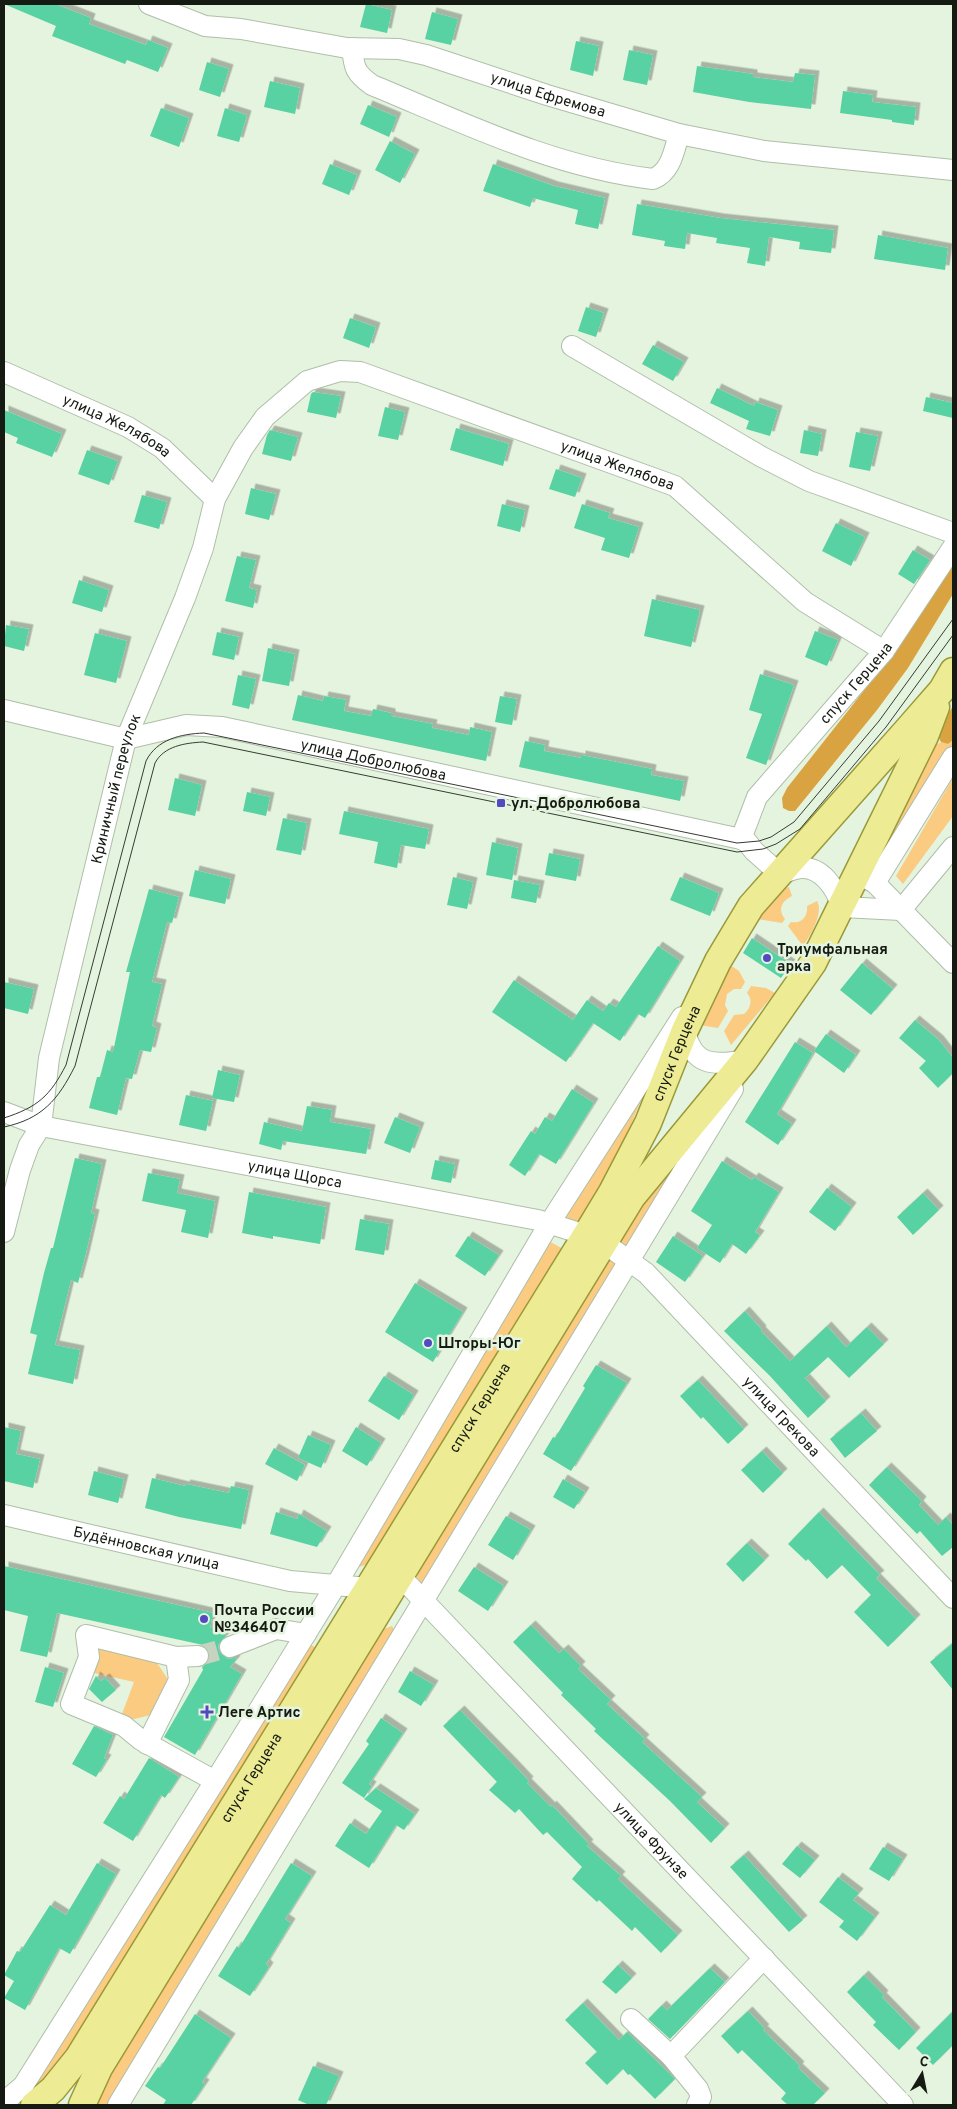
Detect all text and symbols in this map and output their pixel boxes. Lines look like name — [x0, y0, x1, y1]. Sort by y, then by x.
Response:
street label: улица Ефремова — [488, 69, 607, 123]
street label: улица Желябова — [59, 391, 174, 462]
street label: улица Желябова — [557, 437, 677, 496]
street label: спуск Герцена — [817, 639, 898, 729]
street label: Криничный переулок — [88, 711, 146, 866]
street label: улица Добролюбова — [298, 736, 448, 786]
place label: ул. Добролюбова — [511, 795, 640, 814]
marker: ул. Добролюбова — [495, 797, 507, 809]
place label: Триумфальная арка — [777, 941, 888, 977]
marker: Триумфальная арка — [761, 952, 773, 964]
street label: спуск Герцена — [649, 1003, 706, 1105]
street label: улица Щорса — [246, 1157, 343, 1194]
place label: Шторы-Юг — [438, 1335, 521, 1354]
marker: Шторы-Юг — [422, 1337, 434, 1349]
street label: спуск Герцена — [446, 1360, 516, 1457]
street label: улица Грекова — [738, 1373, 823, 1462]
street label: Будённовская улица — [71, 1523, 221, 1575]
place label: Почта России №346407 — [214, 1602, 314, 1638]
marker: Почта России №346407 — [198, 1613, 210, 1625]
place label: Леге Артис — [218, 1704, 301, 1723]
marker: Леге Артис — [200, 1705, 214, 1719]
street label: спуск Герцена — [217, 1730, 287, 1827]
street label: улица Фрунзе — [609, 1799, 692, 1884]
north arrow — [897, 2049, 947, 2099]
text: С — [918, 2054, 930, 2072]

